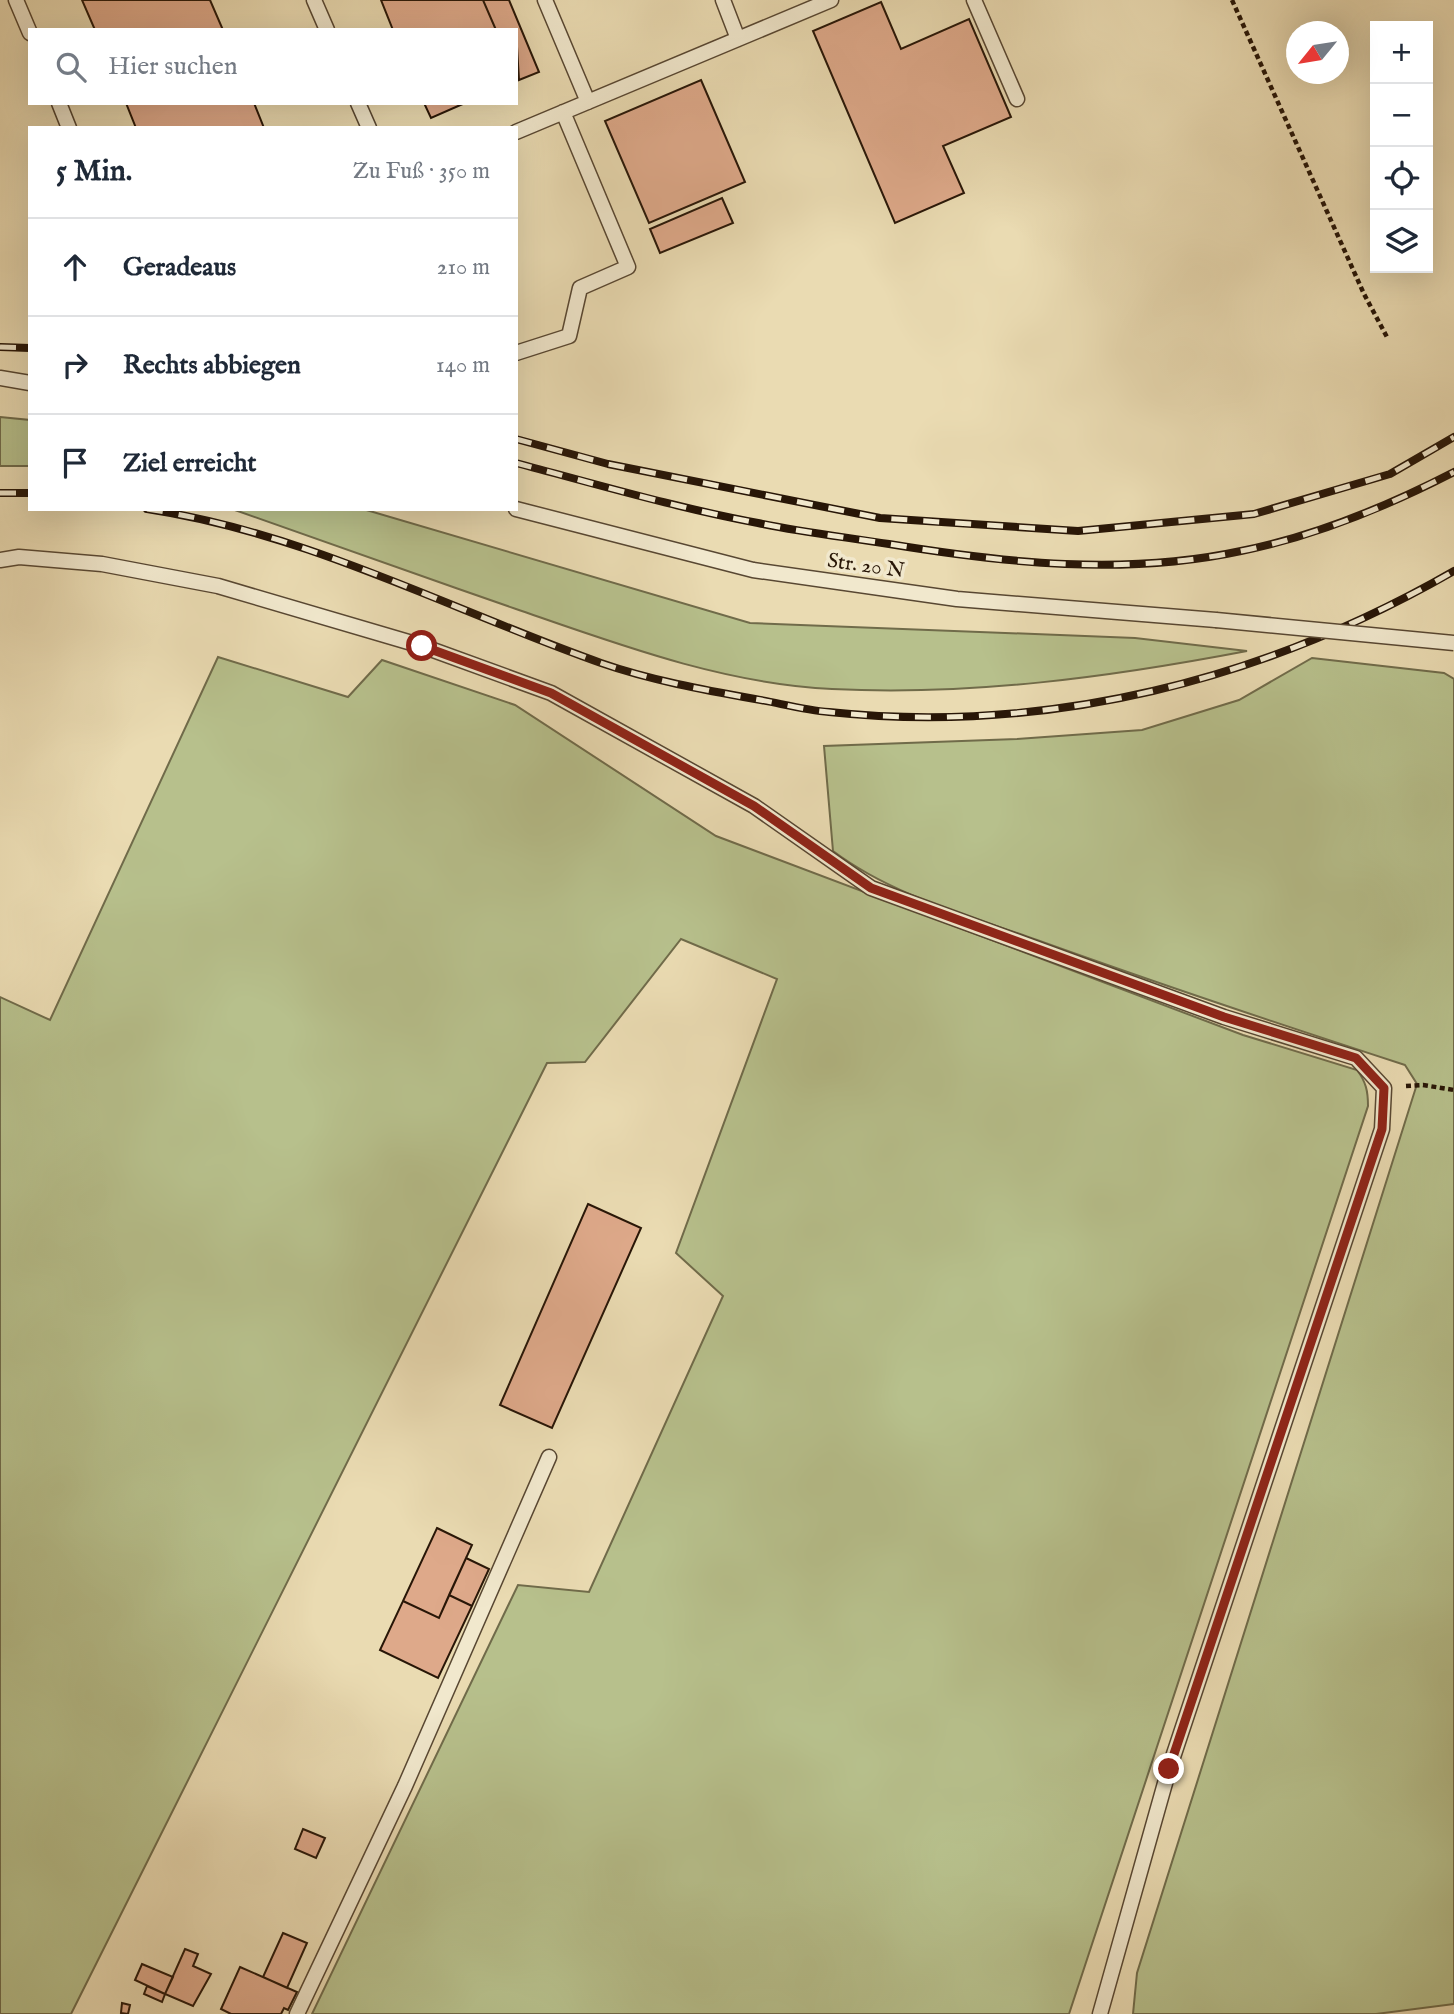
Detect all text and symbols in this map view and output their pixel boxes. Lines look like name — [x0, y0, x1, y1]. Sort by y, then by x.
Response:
north arrow — [1286, 21, 1349, 84]
map controls — [1370, 21, 1433, 273]
button: + — [1370, 21, 1433, 84]
search box — [28, 28, 518, 105]
icon: search — [52, 48, 90, 86]
text: Hier suchen — [108, 50, 238, 83]
button: − — [1370, 84, 1433, 147]
button: locate — [1370, 147, 1433, 210]
text: 5 Min. — [56, 153, 132, 191]
text: Zu Fuß · 350 m — [353, 157, 490, 186]
button: layers — [1370, 210, 1433, 273]
icon: ahead — [56, 248, 94, 286]
text: Geradeaus — [123, 251, 236, 284]
text: 210 m — [437, 253, 490, 282]
icon: right — [56, 346, 94, 384]
text: Rechts abbiegen — [123, 349, 301, 382]
text: 140 m — [436, 351, 490, 380]
icon: arrive — [56, 444, 94, 482]
text: Ziel erreicht — [123, 447, 256, 480]
street label: Str. 20 N — [826, 548, 906, 585]
route start — [406, 630, 437, 661]
route end — [1153, 1753, 1184, 1784]

